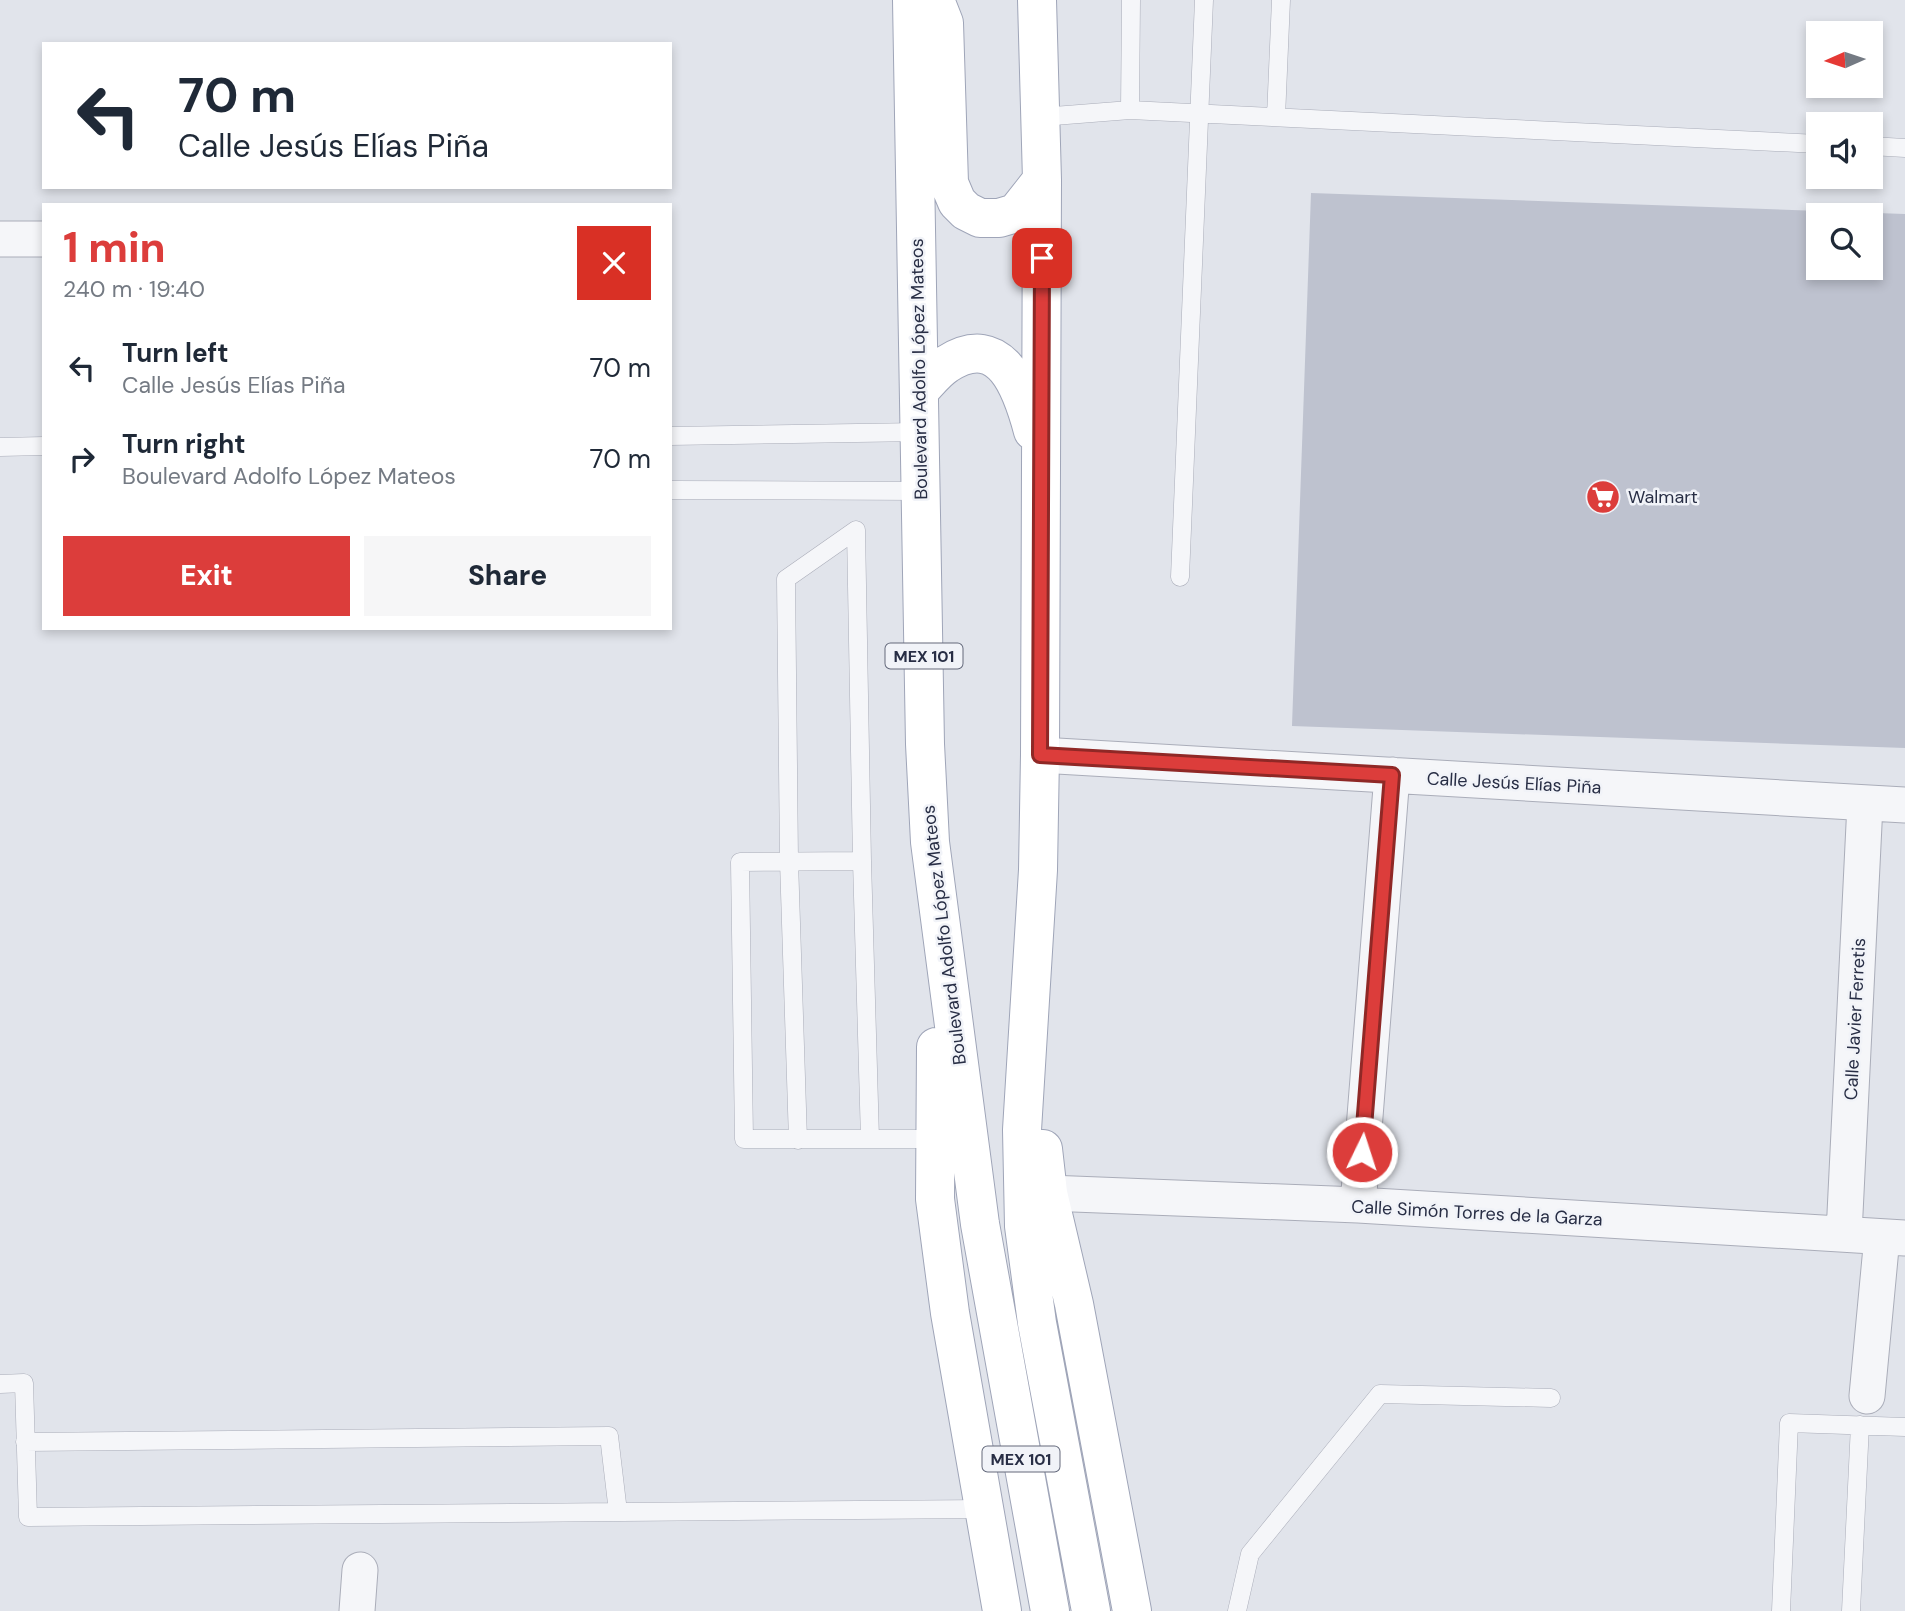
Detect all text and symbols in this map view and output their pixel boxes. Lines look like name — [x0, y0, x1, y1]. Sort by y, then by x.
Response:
north arrow — [1806, 21, 1883, 98]
map controls — [1806, 21, 1883, 280]
text: 70 m — [178, 63, 296, 127]
icon: left — [63, 70, 154, 161]
button: sound — [1806, 112, 1883, 189]
text: Calle Jesús Elías Piña — [178, 125, 489, 167]
button: search — [1806, 203, 1883, 280]
text: 1 min — [63, 220, 166, 275]
button: close — [577, 226, 651, 300]
pin — [1012, 228, 1072, 288]
street label: Boulevard Adolfo López Mateos — [905, 238, 933, 500]
icon: arrive — [1023, 239, 1061, 277]
text: 240 m · 19:40 — [63, 274, 205, 304]
text: Turn left — [122, 336, 229, 370]
icon: left — [63, 349, 101, 387]
text: 70 m — [590, 351, 651, 385]
text: Calle Jesús Elías Piña — [122, 370, 345, 400]
text: Turn right — [122, 427, 246, 461]
icon: right — [63, 440, 101, 478]
text: 70 m — [590, 442, 651, 476]
text: Boulevard Adolfo López Mateos — [122, 461, 456, 491]
supermarket icon: Walmart — [1584, 478, 1622, 516]
place label: Walmart — [1628, 485, 1698, 509]
button: Exit — [63, 536, 350, 616]
button: Share — [364, 536, 651, 616]
road number: MEX 101 — [886, 643, 962, 668]
street label: Calle Jesús Elías Piña — [1426, 766, 1602, 800]
street label: Boulevard Adolfo López Mateos — [916, 804, 972, 1066]
street label: Calle Javier Ferretis — [1839, 937, 1871, 1101]
position arrow — [1325, 1115, 1399, 1189]
street label: Calle Simón Torres de la Garza — [1351, 1194, 1603, 1232]
road number: MEX 101 — [982, 1446, 1060, 1471]

